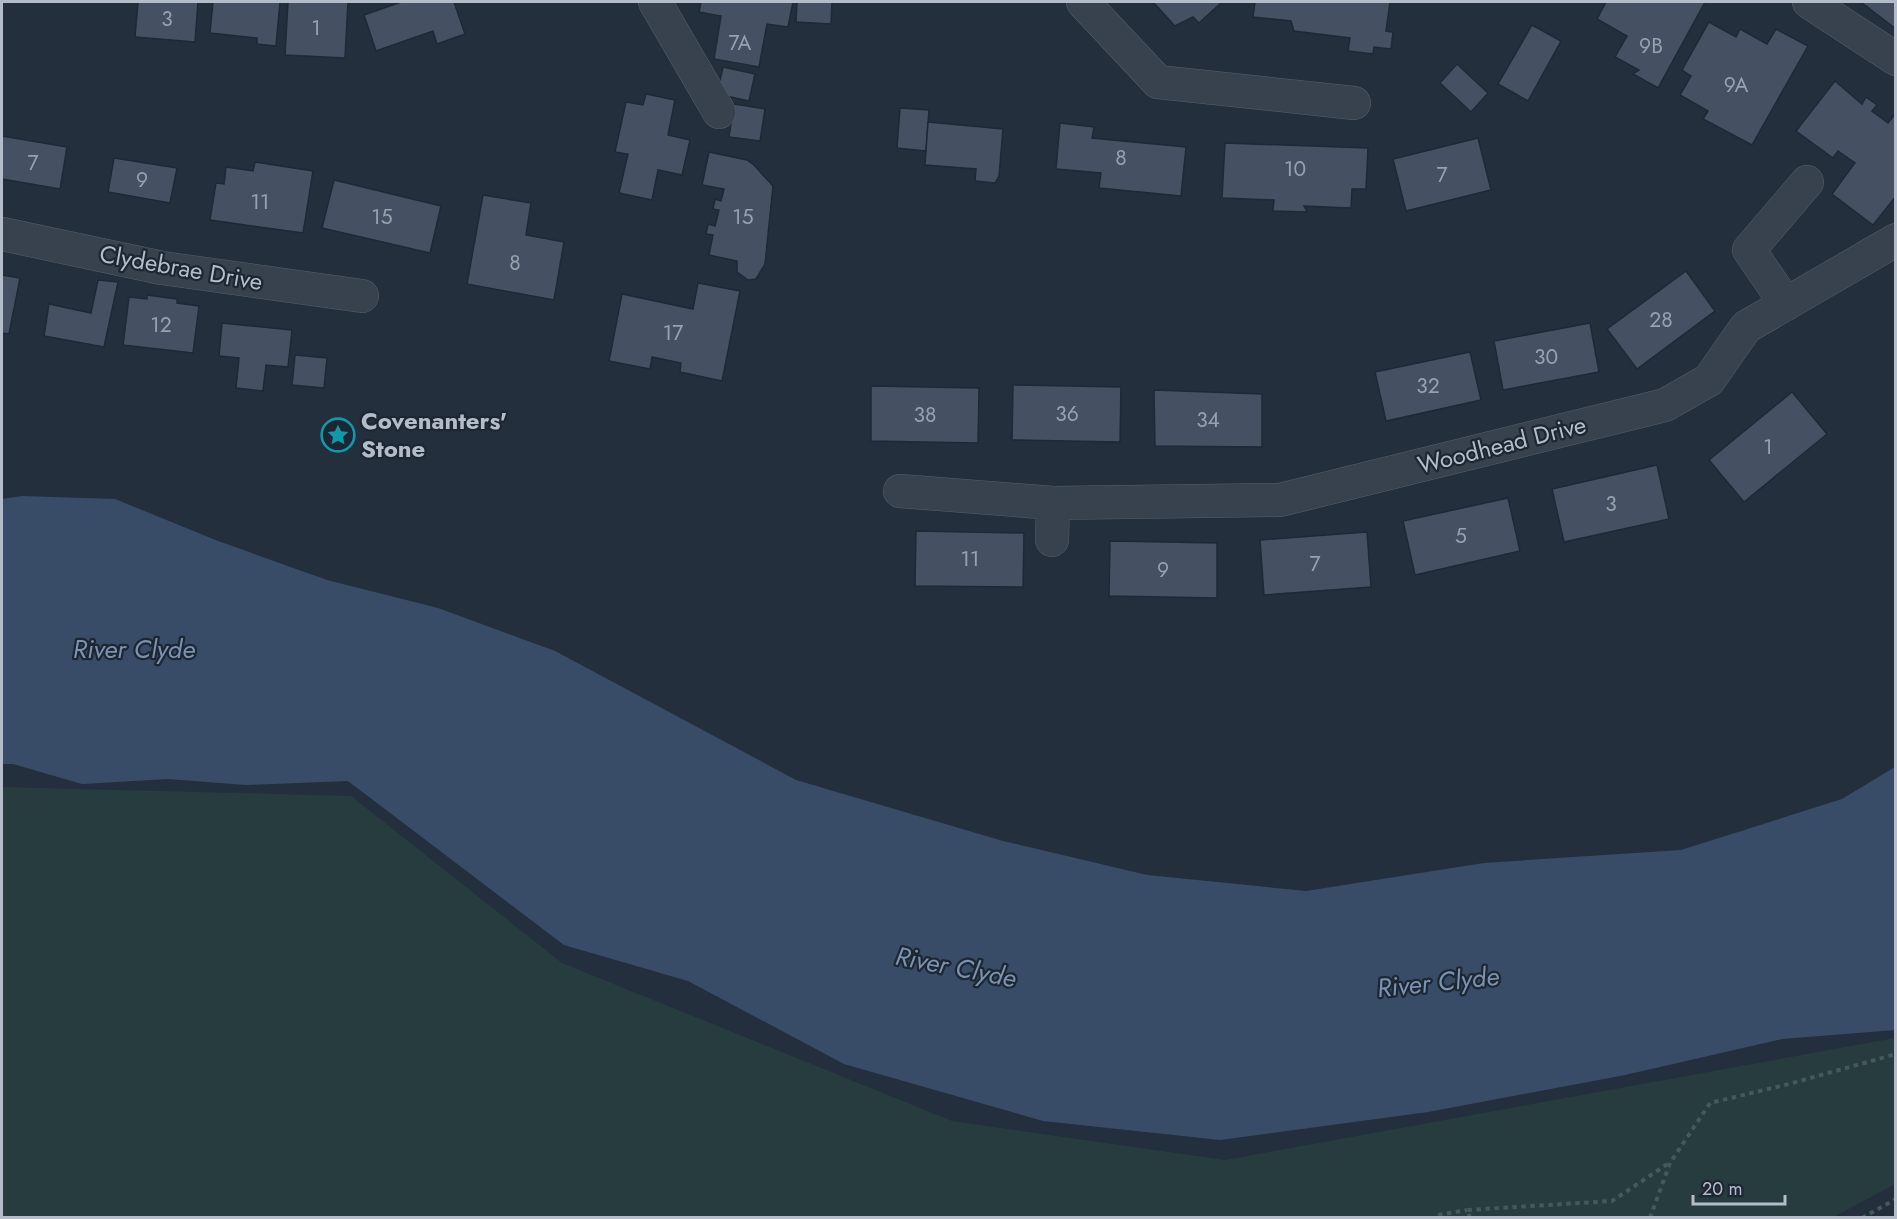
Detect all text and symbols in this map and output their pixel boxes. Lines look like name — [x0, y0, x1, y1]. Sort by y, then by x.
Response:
house number: 3 — [161, 4, 173, 34]
house number: 1 — [311, 13, 321, 43]
house number: 7A — [729, 28, 752, 58]
house number: 9B — [1639, 31, 1663, 61]
house number: 9A — [1724, 70, 1748, 100]
house number: 8 — [1115, 143, 1127, 173]
house number: 7 — [27, 148, 39, 178]
house number: 10 — [1284, 154, 1306, 184]
house number: 7 — [1436, 160, 1448, 190]
house number: 9 — [136, 165, 148, 195]
house number: 11 — [251, 187, 269, 217]
house number: 15 — [371, 202, 393, 232]
house number: 15 — [732, 202, 754, 232]
street label: Clydebrae Drive — [97, 236, 265, 299]
house number: 8 — [509, 248, 521, 278]
house number: 28 — [1649, 305, 1673, 335]
house number: 12 — [150, 310, 172, 340]
house number: 17 — [663, 318, 683, 348]
house number: 30 — [1534, 342, 1558, 372]
house number: 32 — [1416, 371, 1440, 401]
house number: 36 — [1055, 399, 1079, 429]
house number: 38 — [914, 400, 936, 430]
place label: Covenanters' Stone — [361, 403, 507, 466]
house number: 34 — [1196, 405, 1220, 435]
street label: Woodhead Drive — [1414, 407, 1590, 482]
place icon: Covenanters' Stone — [320, 417, 356, 453]
house number: 1 — [1763, 432, 1773, 462]
house number: 3 — [1605, 489, 1617, 519]
house number: 5 — [1455, 521, 1467, 551]
house number: 11 — [961, 544, 979, 574]
house number: 7 — [1309, 549, 1321, 579]
house number: 9 — [1157, 555, 1169, 585]
water label: River Clyde — [73, 630, 195, 668]
water label: River Clyde — [892, 937, 1020, 997]
water label: River Clyde — [1375, 957, 1501, 1007]
scale bar — [1693, 1168, 1784, 1206]
text: 20 m — [1702, 1176, 1742, 1202]

